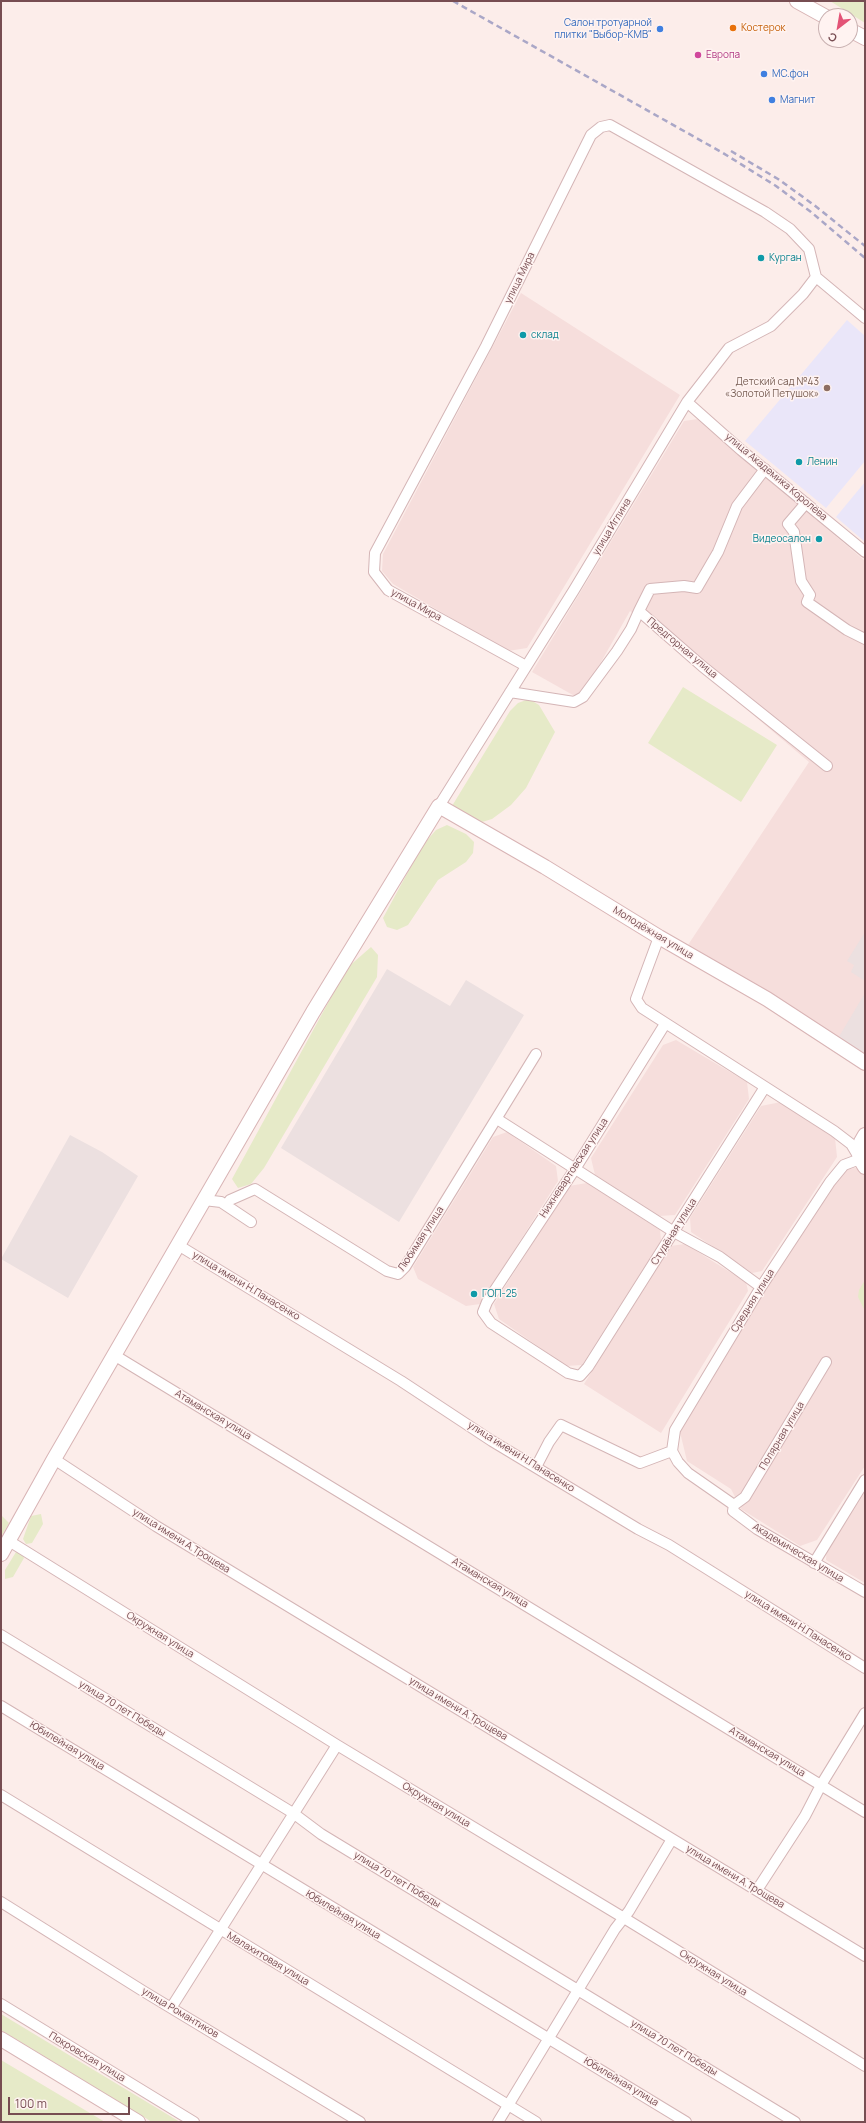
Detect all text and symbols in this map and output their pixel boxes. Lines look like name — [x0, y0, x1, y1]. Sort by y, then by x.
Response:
north arrow — [818, 8, 858, 48]
place label: Салон тротуарной плитки "Выбор-КМВ" — [554, 17, 652, 40]
place label: Костерок — [741, 22, 786, 34]
marker: Костерок — [728, 23, 738, 33]
marker: Салон тротуарной плитки "Выбор-КМВ" — [655, 24, 665, 34]
text: С — [825, 29, 839, 46]
place label: Европа — [706, 49, 740, 61]
marker: Европа — [693, 50, 703, 60]
place label: МС.фон — [772, 68, 809, 80]
marker: МС.фон — [759, 69, 769, 79]
place label: Магнит — [780, 94, 815, 106]
marker: Магнит — [767, 95, 777, 105]
street label: улица Мира — [502, 250, 538, 306]
place label: Курган — [769, 252, 802, 264]
marker: Курган — [756, 253, 766, 263]
place label: склад — [531, 329, 559, 341]
marker: склад — [518, 330, 528, 340]
place label: Детский сад №43 «Золотой Петушок» — [725, 376, 819, 400]
marker: Детский сад №43 «Золотой Петушок» — [822, 383, 832, 393]
street label: улица Академика Королёва — [722, 431, 830, 523]
place label: Ленин — [807, 456, 837, 468]
marker: Ленин — [794, 457, 804, 467]
street label: улица Иглина — [590, 496, 634, 558]
place label: Видеосалон — [753, 533, 811, 545]
marker: Видеосалон — [814, 534, 824, 544]
street label: улица Мира — [389, 586, 443, 624]
street label: Предгорная улица — [644, 615, 720, 681]
street label: Молодёжная улица — [611, 904, 695, 962]
street label: Нижневартовская улица — [537, 1116, 611, 1220]
street label: Студёная улица — [649, 1196, 699, 1268]
street label: Любимая улица — [396, 1204, 446, 1274]
street label: улица имени Н.Панасенко — [190, 1249, 302, 1323]
street label: Средняя улица — [729, 1267, 777, 1335]
place label: ГОП-25 — [482, 1288, 517, 1300]
marker: ГОП-25 — [469, 1289, 479, 1299]
street label: Атаманская улица — [173, 1387, 253, 1443]
street label: Полярная улица — [757, 1400, 807, 1472]
street label: улица имени Н.Панасенко — [465, 1419, 577, 1495]
street label: улица имени А.Трощева — [130, 1506, 232, 1576]
street label: Академическая улица — [750, 1521, 846, 1585]
street label: Атаманская улица — [450, 1555, 530, 1611]
street label: улица имени Н.Панасенко — [742, 1588, 854, 1664]
street label: Окружная улица — [124, 1609, 196, 1661]
street label: улица имени А.Трощева — [407, 1675, 509, 1743]
street label: улица 70 лет Победы — [76, 1678, 168, 1740]
street label: Юбилейная улица — [27, 1719, 107, 1773]
street label: Атаманская улица — [727, 1724, 807, 1780]
street label: Окружная улица — [400, 1780, 472, 1830]
street label: улица имени А.Трощева — [684, 1843, 786, 1911]
street label: улица 70 лет Победы — [351, 1849, 443, 1911]
street label: Юбилейная улица — [303, 1888, 383, 1942]
street label: Малахитовая улица — [225, 1930, 311, 1988]
street label: Окружная улица — [677, 1947, 749, 1999]
street label: улица Романтиков — [139, 1985, 221, 2041]
street label: улица 70 лет Победы — [628, 2017, 720, 2079]
street label: Покровская улица — [47, 2030, 127, 2084]
street label: Юбилейная улица — [581, 2055, 661, 2109]
scale bar — [10, 2089, 132, 2115]
text: 100 m — [15, 2095, 47, 2112]

